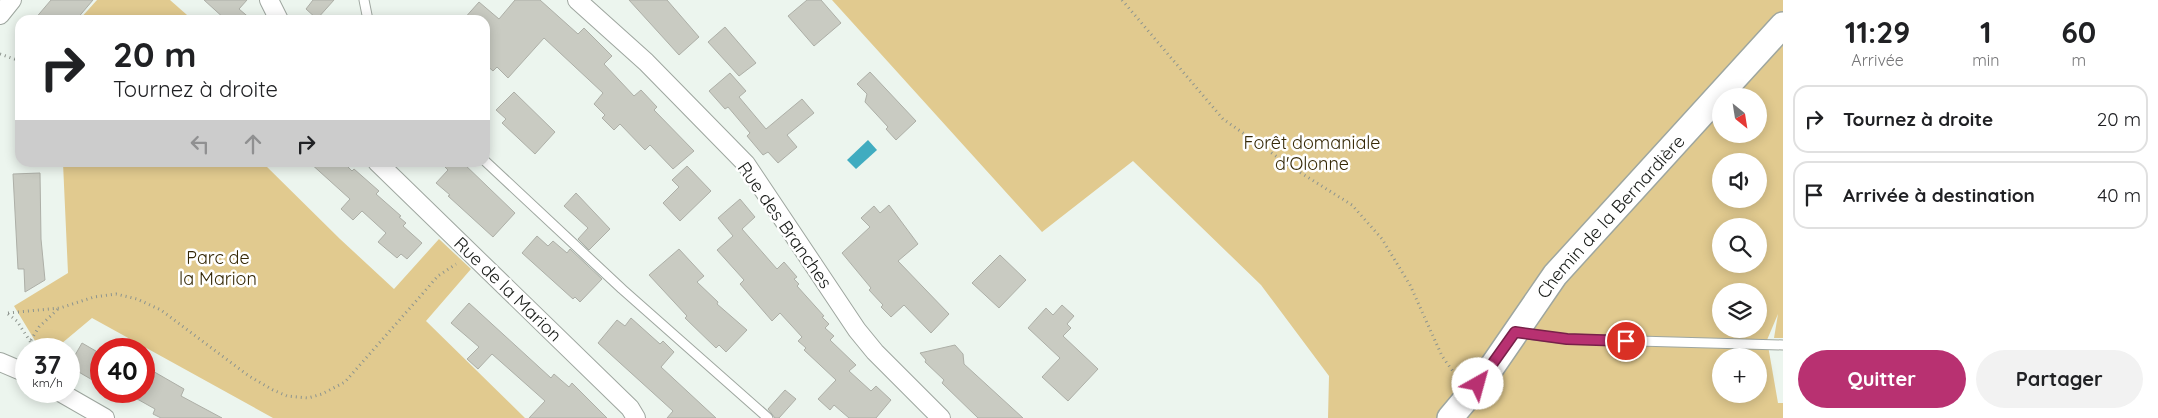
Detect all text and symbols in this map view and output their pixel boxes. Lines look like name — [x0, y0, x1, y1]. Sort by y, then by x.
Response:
text: 11:29 — [1845, 13, 1910, 51]
text: 1 — [1980, 13, 1992, 51]
text: 60 — [2061, 13, 2096, 51]
text: 20 m — [113, 32, 196, 76]
icon: right — [30, 35, 95, 100]
text: Arrivée — [1851, 50, 1904, 70]
text: min — [1972, 50, 1999, 70]
text: m — [2071, 50, 2086, 70]
text: Tournez à droite — [113, 75, 278, 103]
north arrow — [1712, 88, 1768, 142]
map controls — [1712, 88, 1767, 403]
icon: right — [1800, 105, 1828, 133]
text: Tournez à droite — [1843, 107, 1993, 131]
text: 20 m — [2097, 107, 2141, 131]
street label: Chemin de la Bernardière — [1531, 129, 1689, 303]
icon: left — [186, 130, 214, 158]
icon: ahead — [239, 130, 267, 158]
icon: right — [292, 130, 320, 158]
park label: Forêt domaniale d'Olonne — [1244, 131, 1380, 175]
button: sound — [1712, 153, 1767, 208]
street label: Rue des Branches — [733, 157, 837, 293]
icon: arrive — [1800, 181, 1828, 209]
text: Arrivée à destination — [1843, 183, 2035, 207]
text: 40 m — [2097, 183, 2141, 207]
button: search — [1712, 218, 1767, 273]
street label: Rue de la Marion — [449, 232, 567, 346]
park label: Parc de la Marion — [179, 246, 257, 290]
button: layers — [1712, 283, 1767, 338]
pin — [1605, 320, 1647, 362]
icon: arrive — [1612, 327, 1640, 355]
speed limit sign: 40 — [90, 338, 155, 403]
button: + — [1712, 348, 1767, 403]
text: 37 — [34, 349, 61, 380]
button: Quitter — [1798, 350, 1966, 408]
button: Partager — [1976, 350, 2143, 408]
position arrow — [1451, 357, 1503, 409]
text: km/h — [32, 375, 63, 390]

